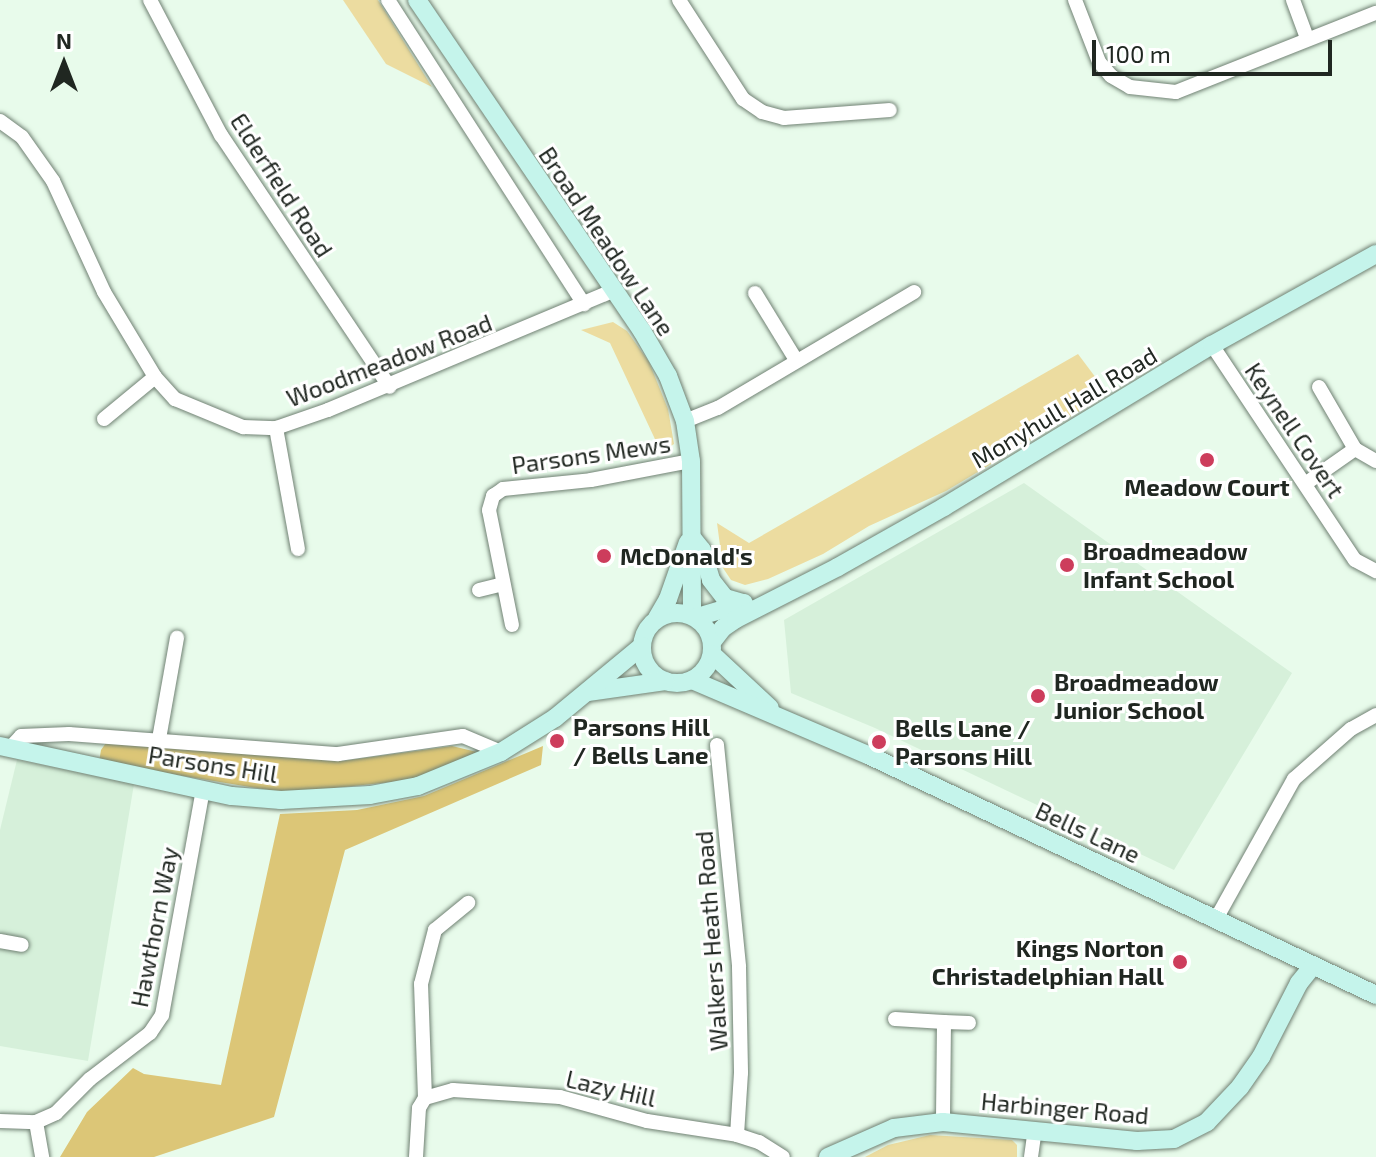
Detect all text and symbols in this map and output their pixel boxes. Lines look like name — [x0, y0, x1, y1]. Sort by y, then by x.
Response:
north arrow — [24, 24, 104, 104]
scale bar — [1096, 24, 1336, 74]
text: N — [56, 27, 72, 53]
text: 100 m — [1106, 39, 1171, 68]
street label: Elderfield Road — [225, 108, 339, 262]
street label: Broad Meadow Lane — [533, 141, 681, 341]
street label: Woodmeadow Road — [282, 307, 496, 413]
street label: Monyhull Hall Road — [965, 340, 1163, 474]
street label: Keynell Covert — [1239, 357, 1351, 503]
street label: Parsons Mews — [510, 429, 672, 479]
marker: Meadow Court — [1198, 451, 1216, 469]
place label: Meadow Court — [1124, 473, 1290, 501]
place label: Broadmeadow Infant School — [1083, 537, 1248, 593]
place label: McDonald's — [620, 542, 753, 570]
marker: McDonald's — [595, 547, 613, 565]
marker: Broadmeadow Infant School — [1058, 556, 1076, 574]
place label: Broadmeadow Junior School — [1054, 668, 1219, 724]
marker: Broadmeadow Junior School — [1029, 687, 1047, 705]
place label: Parsons Hill / Bells Lane — [573, 713, 710, 769]
place label: Bells Lane / Parsons Hill — [895, 714, 1032, 770]
marker: Parsons Hill / Bells Lane — [548, 732, 566, 750]
marker: Bells Lane / Parsons Hill — [870, 733, 888, 751]
street label: Parsons Hill — [146, 740, 280, 788]
street label: Bells Lane — [1031, 795, 1145, 869]
street label: Walkers Heath Road — [689, 830, 733, 1052]
street label: Hawthorn Way — [124, 844, 184, 1010]
place label: Kings Norton Christadelphian Hall — [932, 934, 1164, 990]
marker: Kings Norton Christadelphian Hall — [1171, 953, 1189, 971]
street label: Lazy Hill — [563, 1064, 659, 1112]
street label: Harbinger Road — [980, 1086, 1150, 1130]

